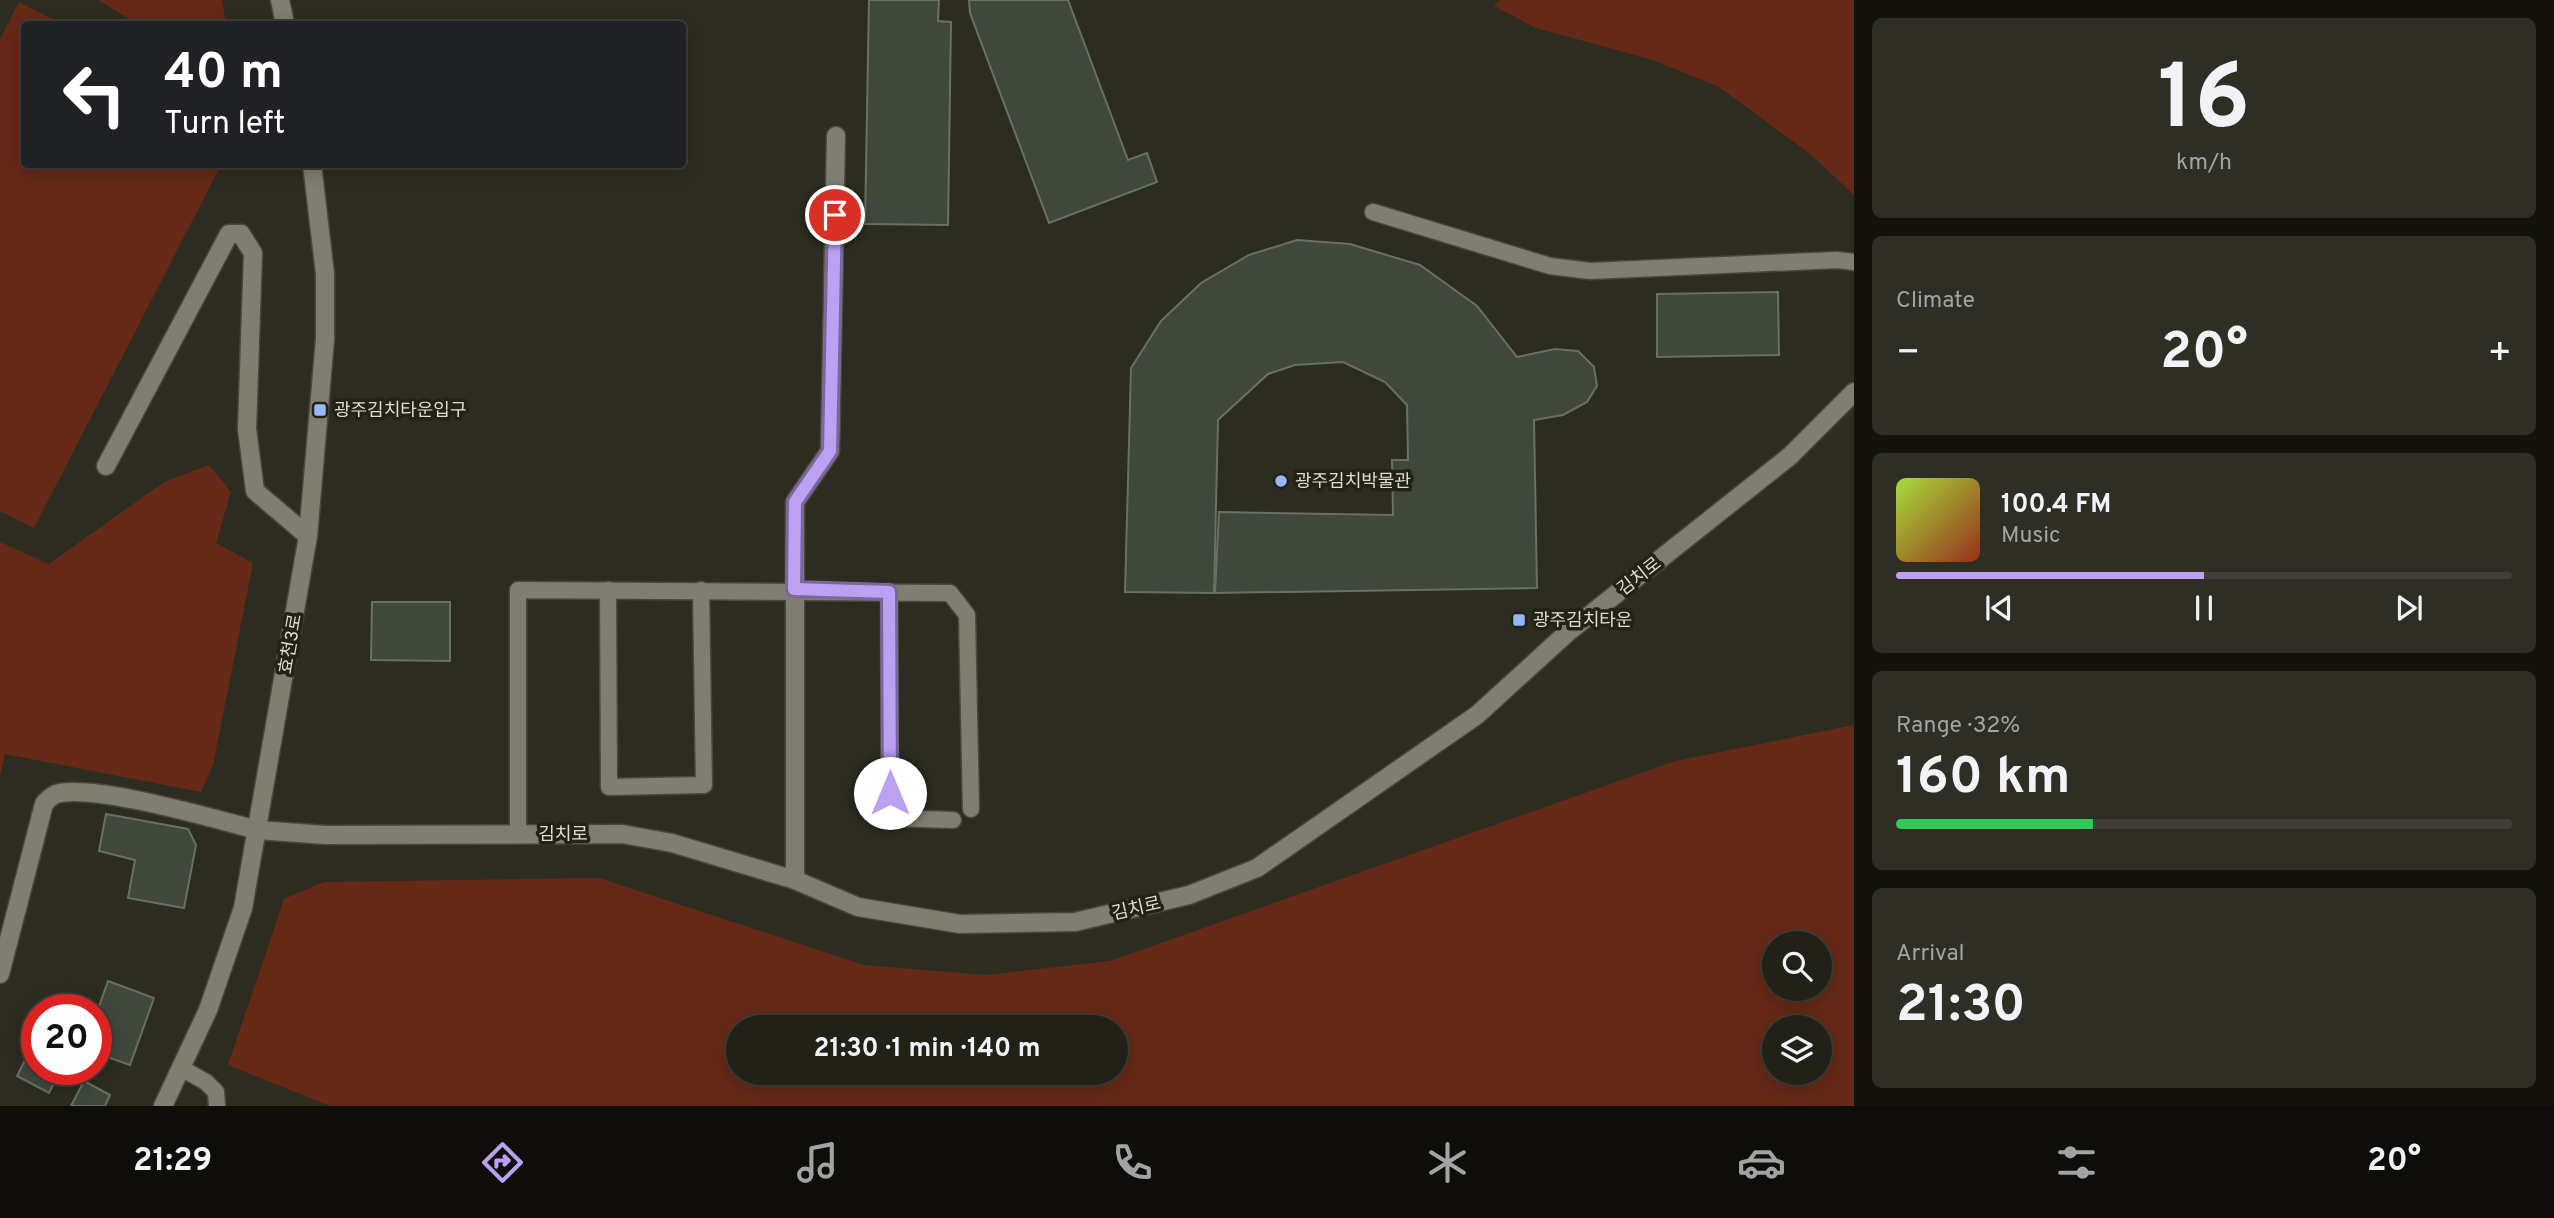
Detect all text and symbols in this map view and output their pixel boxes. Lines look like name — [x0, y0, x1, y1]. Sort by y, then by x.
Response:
text: 40 m — [164, 44, 283, 106]
text: 16 — [2158, 46, 2250, 161]
icon: left — [49, 49, 140, 140]
text: Turn left — [164, 105, 285, 145]
text: km/h — [2176, 149, 2232, 178]
pin — [805, 185, 865, 245]
icon: arrive — [816, 196, 854, 234]
text: Climate — [1896, 287, 1975, 316]
text: 20° — [2160, 321, 2248, 387]
text: − — [1896, 330, 1921, 379]
text: + — [2487, 330, 2512, 379]
place label: 광주김치타운입구 — [334, 400, 466, 423]
marker: 광주김치타운입구 — [312, 402, 328, 418]
place label: 광주김치박물관 — [1295, 471, 1411, 494]
marker: 광주김치박물관 — [1273, 473, 1289, 489]
text: 100.4 FM — [2001, 489, 2111, 522]
text: Music — [2001, 522, 2061, 551]
street label: 김치로 — [1613, 553, 1667, 602]
icon: previous — [1980, 589, 2018, 627]
icon: pause — [2185, 589, 2223, 627]
icon: next — [2390, 589, 2428, 627]
place label: 광주김치타운 — [1533, 610, 1632, 633]
street label: 효천3로 — [275, 612, 308, 676]
marker: 광주김치타운 — [1511, 612, 1527, 628]
text: Range · 32% — [1896, 712, 2020, 741]
text: 160 km — [1896, 746, 2071, 812]
position arrow — [853, 756, 927, 830]
street label: 김치로 — [538, 824, 588, 847]
street label: 김치로 — [1110, 893, 1163, 926]
map controls — [1762, 931, 1832, 1085]
button: search — [1762, 931, 1832, 1001]
text: Arrival — [1896, 940, 1965, 969]
text: 21:30 — [1896, 974, 2026, 1040]
speed limit sign: 20 — [21, 994, 112, 1085]
button: layers — [1762, 1015, 1832, 1085]
text: 21:30 · 1 min · 140 m — [814, 1033, 1040, 1066]
icon: directions — [478, 1138, 527, 1187]
icon: music — [793, 1138, 842, 1187]
icon: phone — [1108, 1138, 1157, 1187]
icon: climate — [1423, 1138, 1472, 1187]
icon: car — [1737, 1138, 1786, 1187]
icon: filters — [2052, 1138, 2101, 1187]
text: 21:29 — [133, 1142, 212, 1182]
text: 20° — [2367, 1142, 2421, 1182]

